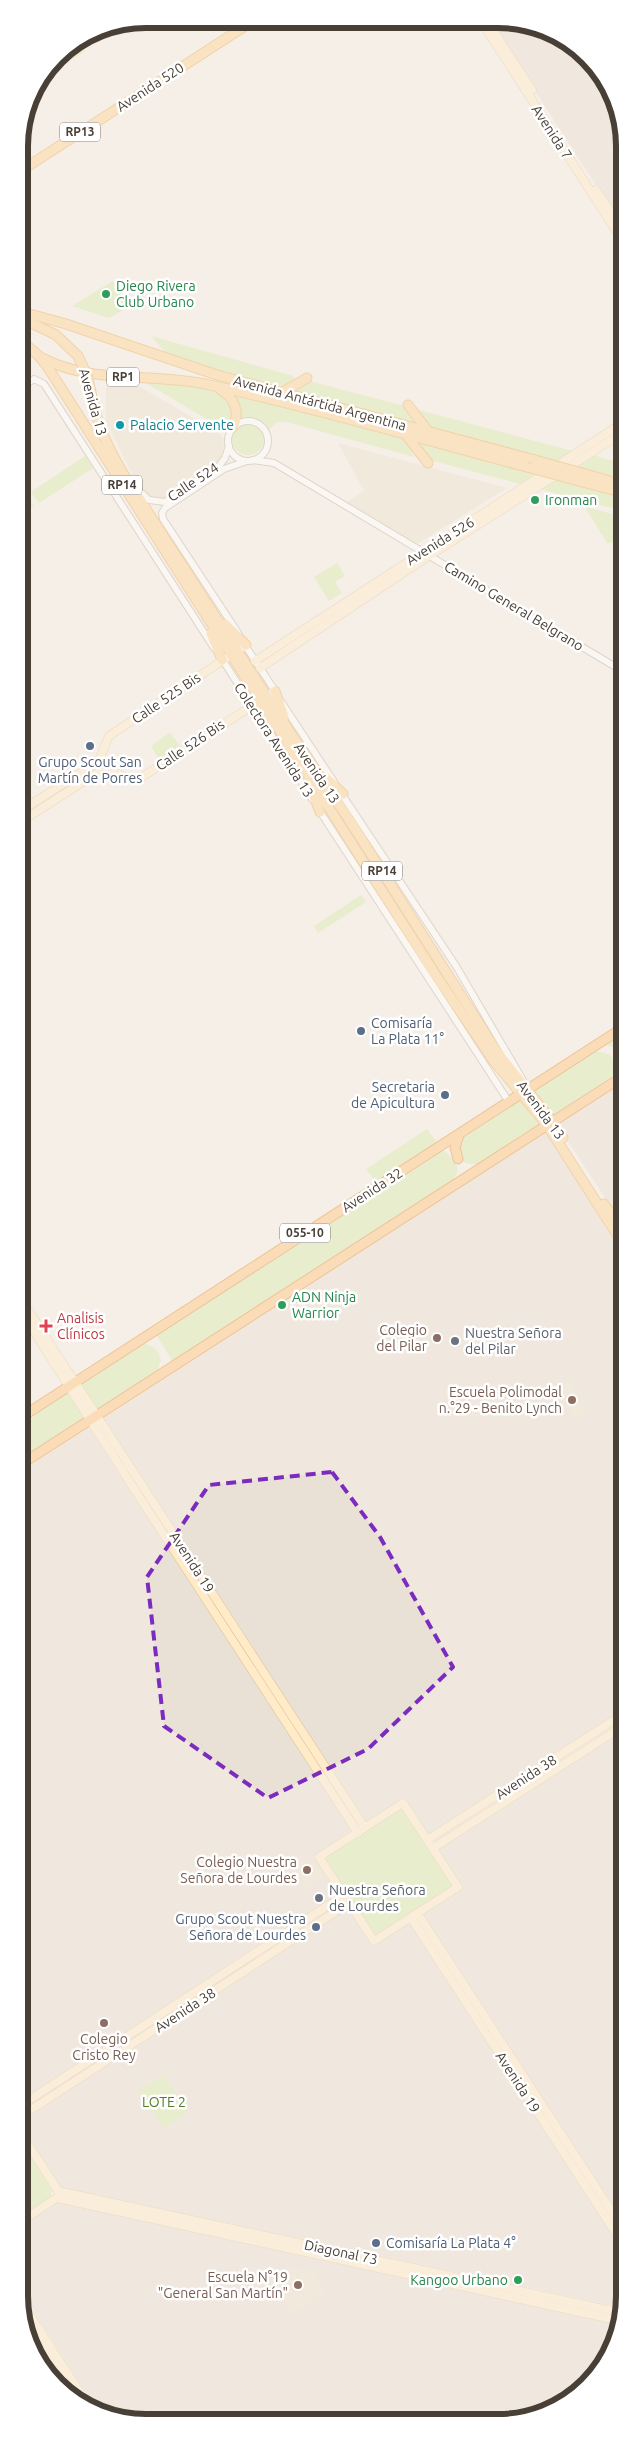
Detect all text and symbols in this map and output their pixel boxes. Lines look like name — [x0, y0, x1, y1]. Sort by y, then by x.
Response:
street label: Avenida 520 — [113, 59, 187, 115]
street label: Avenida 7 — [529, 102, 575, 162]
road number: RP13 — [60, 122, 100, 142]
place label: Diego Rivera Club Urbano — [116, 278, 196, 310]
marker: Diego Rivera Club Urbano — [100, 288, 112, 300]
street label: Avenida 13 — [76, 367, 110, 437]
road number: RP1 — [107, 368, 139, 387]
street label: Avenida Antártida Argentina — [232, 372, 408, 434]
place label: Palacio Servente — [130, 417, 234, 433]
marker: Palacio Servente — [114, 419, 126, 431]
street label: Calle 524 — [165, 459, 221, 505]
road number: RP14 — [102, 476, 142, 494]
place label: Ironman — [545, 492, 597, 508]
marker: Ironman — [529, 494, 541, 506]
street label: Avenida 526 — [403, 514, 477, 568]
street label: Camino General Belgrano — [441, 558, 587, 654]
street label: Calle 525 Bis — [129, 669, 203, 727]
street label: Colectora Avenida 13 — [231, 680, 317, 800]
street label: Calle 526 Bis — [153, 716, 227, 774]
marker: Grupo Scout San Martín de Porres — [84, 740, 96, 752]
street label: Avenida 13 — [291, 740, 343, 806]
place label: Grupo Scout San Martín de Porres — [38, 754, 142, 786]
road number: RP14 — [362, 861, 402, 880]
place label: Comisaría La Plata 11° — [371, 1015, 444, 1047]
marker: Comisaría La Plata 11° — [355, 1025, 367, 1037]
street label: Avenida 13 — [514, 1078, 568, 1142]
place label: Secretaria de Apicultura — [351, 1079, 435, 1111]
marker: Secretaria de Apicultura — [439, 1089, 451, 1101]
street label: Avenida 32 — [339, 1164, 405, 1216]
road number: 055-10 — [280, 1224, 330, 1242]
place label: ADN Ninja Warrior — [292, 1289, 356, 1321]
marker: ADN Ninja Warrior — [276, 1299, 288, 1311]
place label: Analisis Clínicos — [57, 1310, 105, 1342]
marker: Analisis Clínicos — [39, 1319, 53, 1333]
place label: Colegio del Pilar — [376, 1322, 428, 1354]
place label: Nuestra Señora del Pilar — [465, 1325, 562, 1357]
marker: Colegio del Pilar — [431, 1332, 443, 1344]
marker: Nuestra Señora del Pilar — [449, 1335, 461, 1347]
place label: Escuela Polimodal n.°29 - Benito Lynch — [439, 1384, 562, 1416]
marker: Escuela Polimodal n.°29 - Benito Lynch — [566, 1394, 578, 1406]
street label: Avenida 19 — [166, 1529, 218, 1595]
street label: Avenida 38 — [493, 1751, 559, 1803]
place label: Colegio Nuestra Señora de Lourdes — [180, 1854, 297, 1886]
marker: Colegio Nuestra Señora de Lourdes — [301, 1864, 313, 1876]
place label: Nuestra Señora de Lourdes — [329, 1882, 426, 1914]
marker: Nuestra Señora de Lourdes — [313, 1892, 325, 1904]
place label: Grupo Scout Nuestra Señora de Lourdes — [175, 1911, 306, 1943]
marker: Grupo Scout Nuestra Señora de Lourdes — [310, 1921, 322, 1933]
street label: Avenida 38 — [152, 1984, 218, 2036]
marker: Colegio Cristo Rey — [98, 2017, 110, 2029]
place label: Colegio Cristo Rey — [72, 2031, 136, 2063]
street label: Avenida 19 — [492, 2049, 544, 2115]
park label: LOTE 2 — [142, 2094, 186, 2110]
place label: Comisaría La Plata 4° — [386, 2235, 516, 2251]
street label: Diagonal 73 — [303, 2236, 379, 2268]
marker: Comisaría La Plata 4° — [370, 2237, 382, 2249]
place label: Escuela N°19 "General San Martín" — [158, 2269, 288, 2301]
place label: Kangoo Urbano — [410, 2272, 508, 2288]
marker: Kangoo Urbano — [512, 2274, 524, 2286]
marker: Escuela N°19 "General San Martín" — [292, 2279, 304, 2291]

